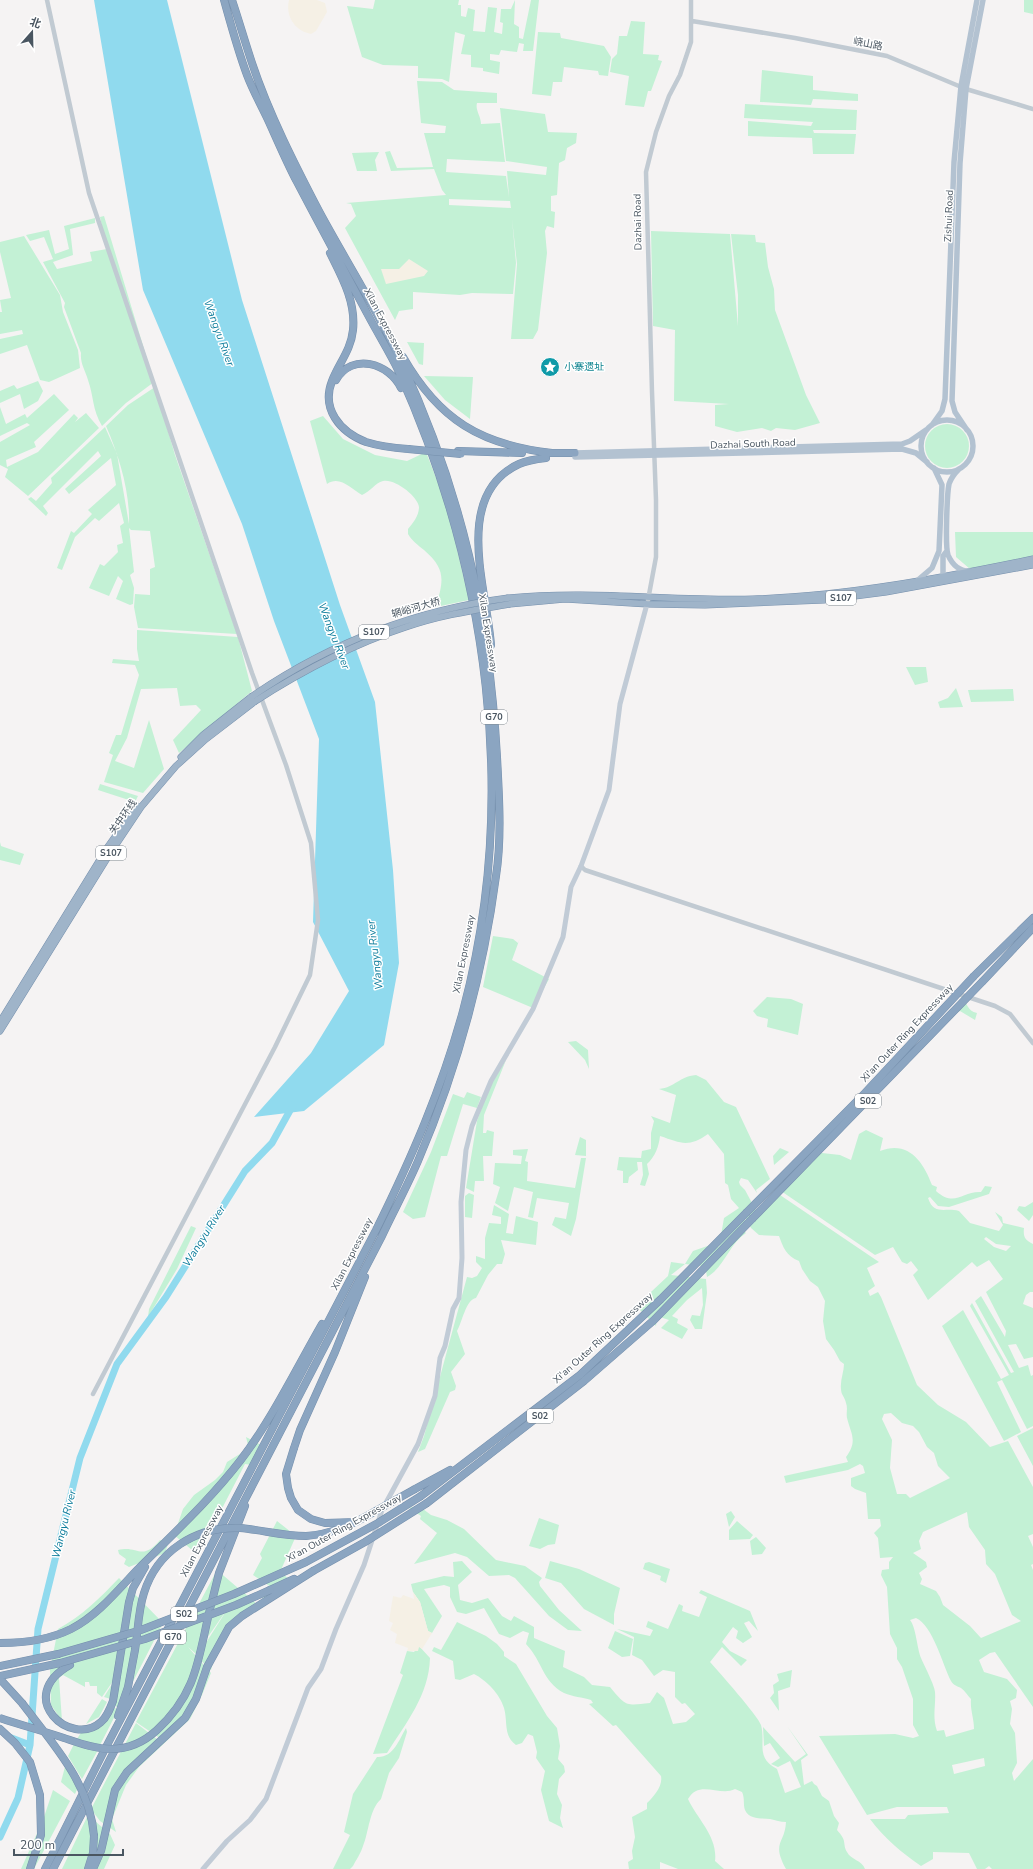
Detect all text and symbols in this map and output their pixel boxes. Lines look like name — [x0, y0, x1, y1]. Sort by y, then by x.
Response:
north arrow — [12, 12, 52, 52]
text: 北 — [28, 14, 43, 32]
street label: 峣山路 — [852, 34, 884, 54]
street label: Zishui Road — [941, 189, 957, 242]
street label: Dazhai Road — [631, 193, 645, 250]
street label: Xilan Expressway — [360, 286, 410, 363]
water label: Wangyu River — [200, 298, 238, 369]
place icon: 小寨遗址 — [539, 356, 561, 378]
place label: 小寨遗址 — [564, 360, 604, 374]
street label: Dazhai South Road — [710, 436, 796, 452]
road number: S107 — [826, 591, 856, 605]
street label: Xilan Expressway — [475, 593, 501, 674]
street label: 辋峪河大桥 — [390, 594, 442, 622]
water label: Wangyu River — [314, 601, 354, 672]
road number: S107 — [359, 625, 389, 639]
road number: G70 — [481, 710, 507, 724]
street label: 关中环线 — [106, 797, 140, 837]
road number: S107 — [96, 846, 126, 860]
street label: Xilan Expressway — [450, 913, 479, 994]
water label: Wangyu River — [363, 918, 387, 991]
street label: Xi'an Outer Ring Expressway — [858, 980, 957, 1085]
road number: S02 — [855, 1094, 881, 1108]
water label: Wangyu River — [179, 1201, 229, 1270]
street label: Xilan Expressway — [328, 1215, 377, 1293]
street label: Xi'an Outer Ring Expressway — [550, 1289, 657, 1387]
road number: S02 — [527, 1409, 553, 1423]
water label: Wangyu River — [48, 1487, 80, 1560]
street label: Xi'an Outer Ring Expressway — [284, 1490, 405, 1566]
street label: Xilan Expressway — [177, 1502, 227, 1579]
road number: S02 — [171, 1607, 197, 1621]
road number: G70 — [160, 1630, 186, 1644]
scale bar — [14, 1831, 123, 1857]
text: 200 m — [20, 1837, 55, 1853]

